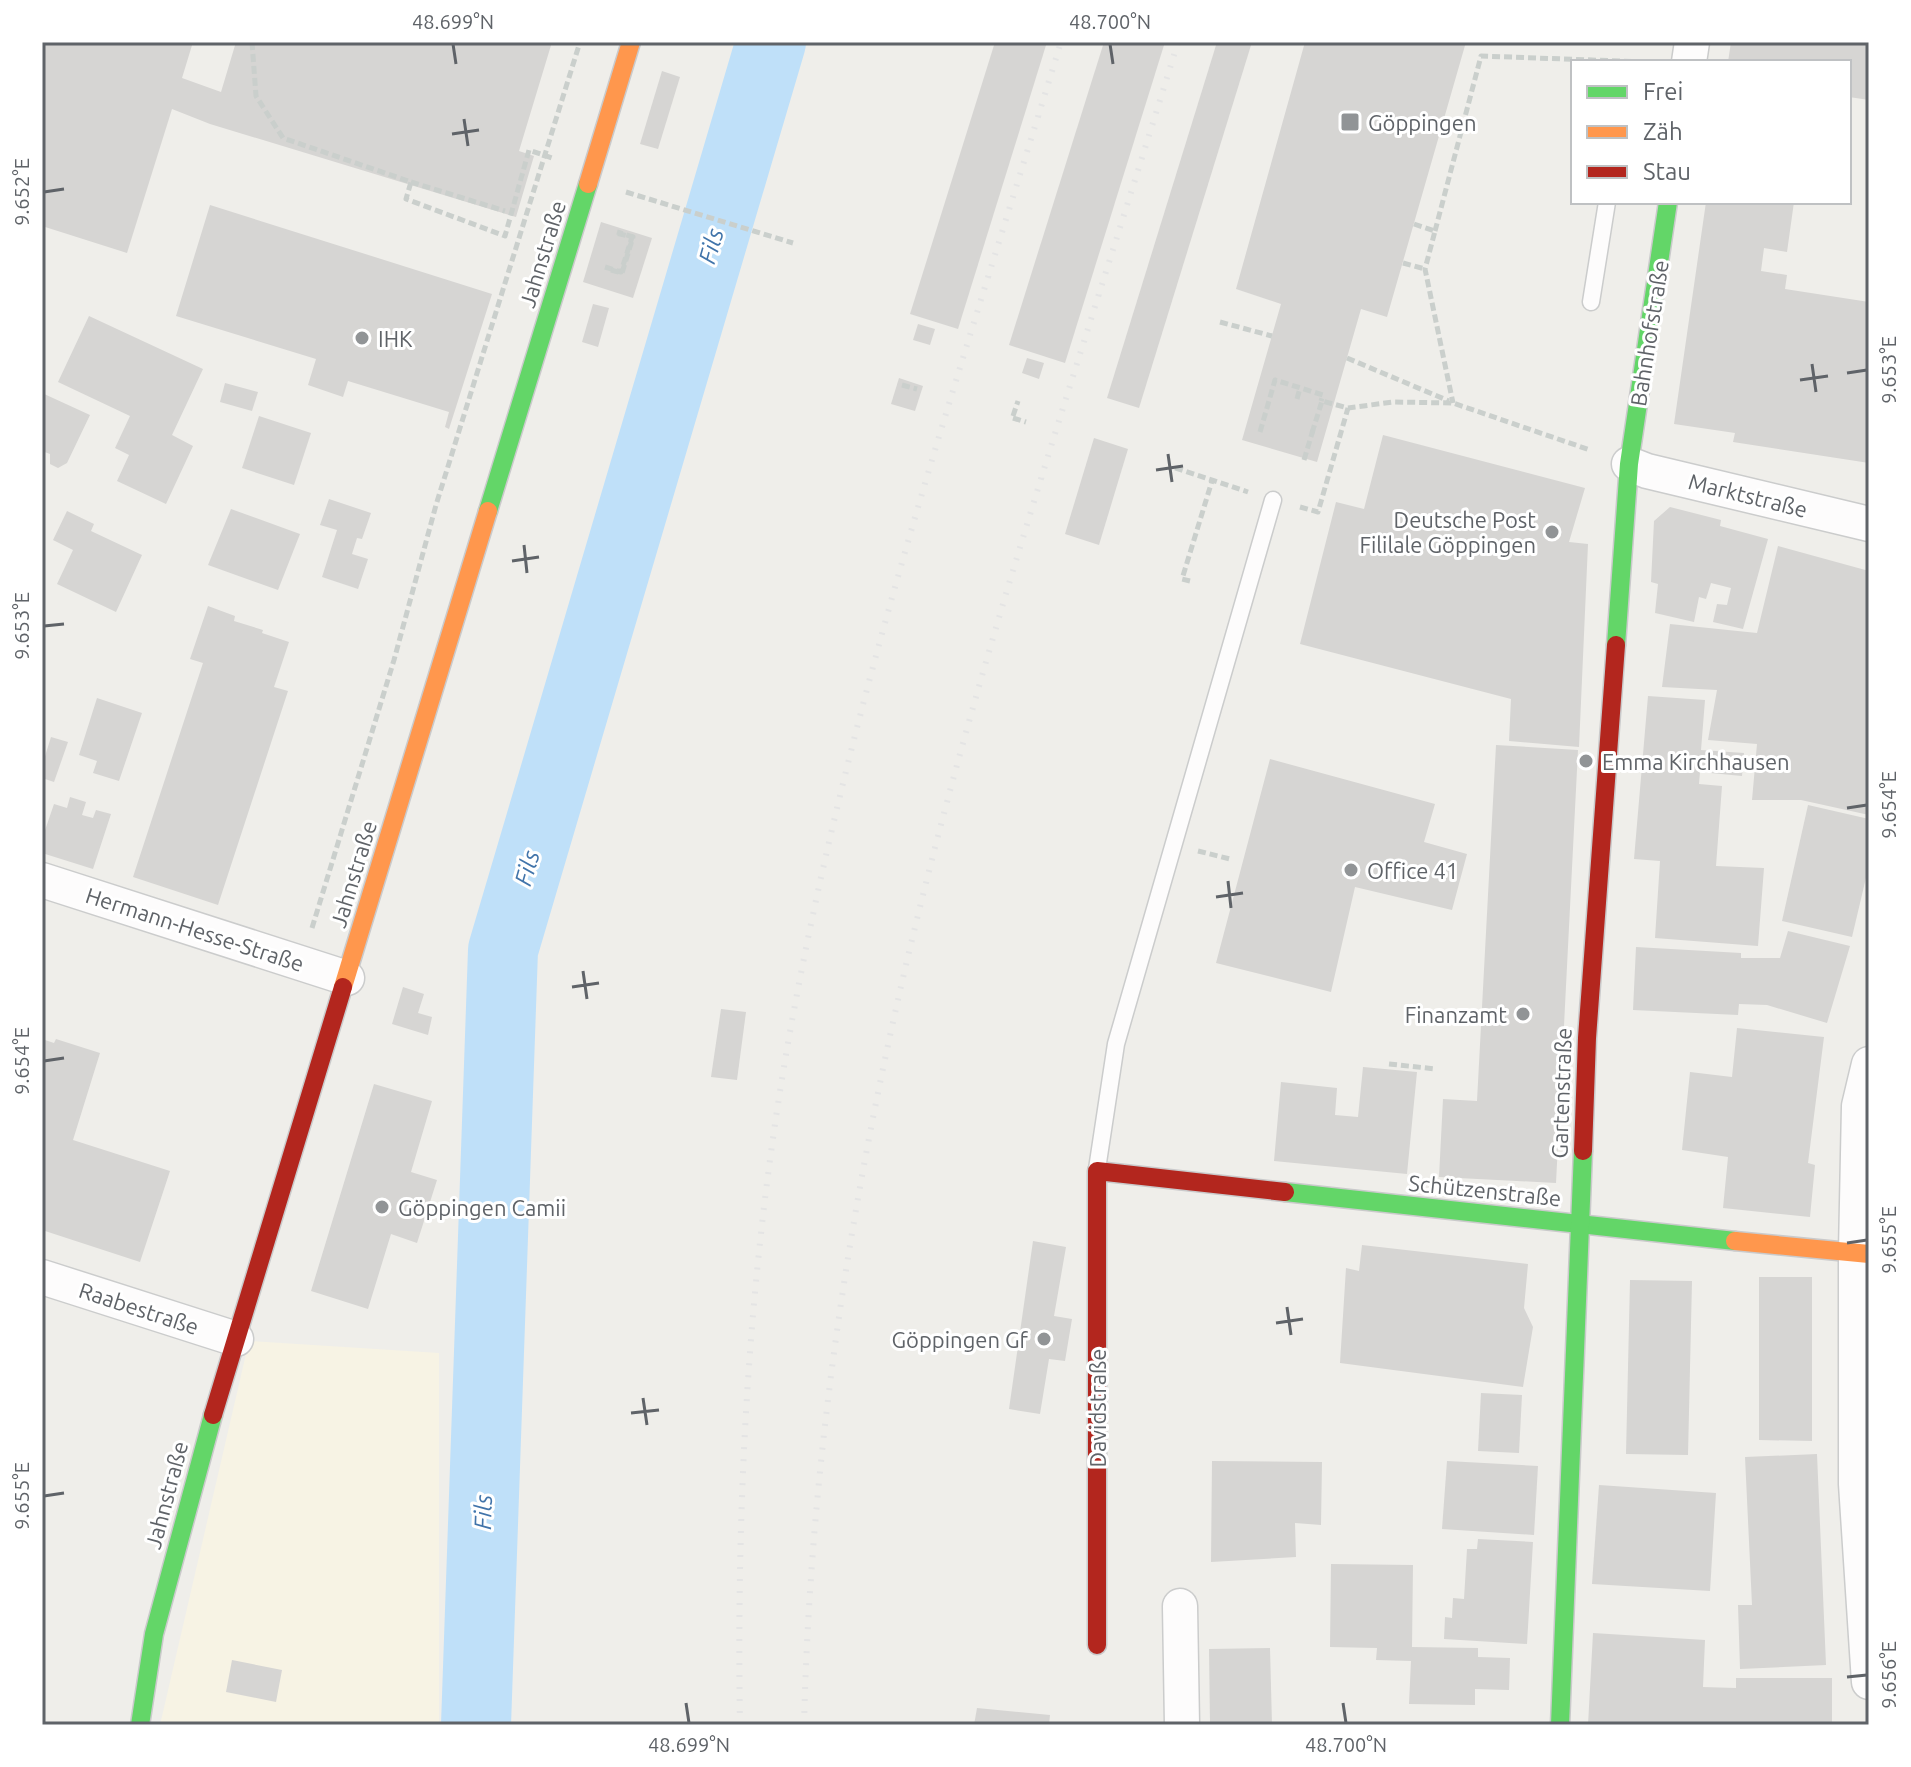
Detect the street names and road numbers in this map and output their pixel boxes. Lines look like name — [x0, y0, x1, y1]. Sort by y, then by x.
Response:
street label: Jahnstraße — [514, 198, 570, 310]
street label: Bahnhofstraße — [1625, 258, 1673, 408]
street label: Marktstraße — [1686, 468, 1810, 522]
street label: Jahnstraße — [325, 818, 381, 930]
street label: Hermann-Hesse-Straße — [83, 882, 307, 976]
street label: Gartenstraße — [1546, 1027, 1576, 1159]
street label: Schützenstraße — [1407, 1170, 1563, 1210]
street label: Raabestraße — [76, 1277, 202, 1339]
street label: Davidstraße — [1085, 1349, 1110, 1468]
street label: Jahnstraße — [140, 1438, 192, 1552]

